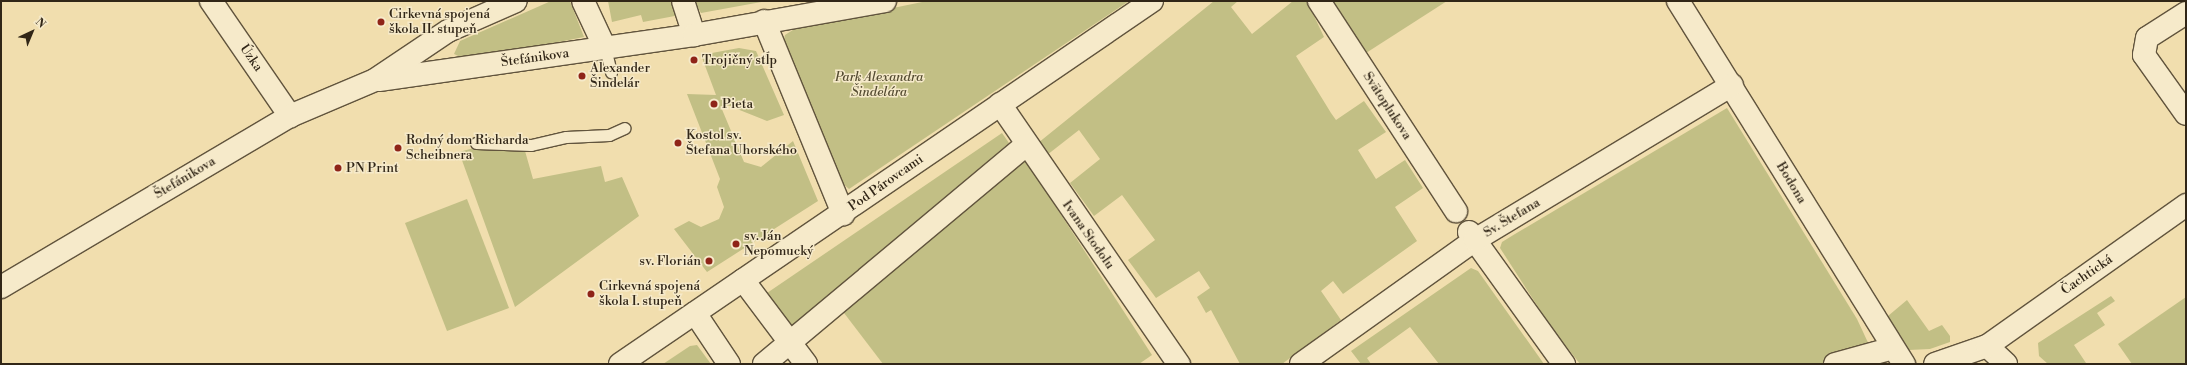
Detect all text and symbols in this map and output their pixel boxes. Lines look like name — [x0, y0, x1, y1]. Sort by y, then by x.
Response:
place label: Cirkevná spojená škola II. stupeň — [389, 7, 490, 38]
north arrow — [12, 12, 52, 52]
text: N — [32, 15, 48, 31]
marker: Cirkevná spojená škola II. stupeň — [376, 17, 386, 27]
street label: Úzka — [236, 42, 266, 74]
street label: Štefánikova — [500, 46, 570, 70]
place label: Trojičný stĺp — [702, 52, 777, 68]
marker: Trojičný stĺp — [689, 55, 699, 65]
place label: Alexander Šindelár — [590, 61, 650, 92]
street label: Svätoplukova — [1359, 69, 1415, 143]
park label: Park Alexandra Šindelára — [835, 70, 923, 101]
marker: Alexander Šindelár — [577, 71, 587, 81]
place label: Pieta — [722, 96, 753, 112]
marker: Pieta — [709, 99, 719, 109]
place label: Kostol sv. Štefana Uhorského — [686, 128, 797, 159]
place label: Rodný dom Richarda Scheibnera — [406, 133, 528, 164]
marker: Kostol sv. Štefana Uhorského — [673, 138, 683, 148]
marker: Rodný dom Richarda Scheibnera — [393, 143, 403, 153]
street label: Pod Párovcami — [846, 151, 926, 215]
street label: Štefánikova — [152, 154, 218, 202]
street label: Bodona — [1773, 159, 1809, 207]
place label: PN Print — [346, 160, 399, 176]
marker: PN Print — [333, 163, 343, 173]
street label: Sv. Štefana — [1481, 195, 1543, 241]
street label: Ivana Stodolu — [1059, 198, 1117, 272]
place label: sv. Ján Nepomucký — [744, 229, 813, 260]
marker: sv. Ján Nepomucký — [731, 239, 741, 249]
street label: Čachtická — [2058, 252, 2116, 298]
place label: sv. Florián — [639, 253, 701, 269]
marker: sv. Florián — [704, 256, 714, 266]
place label: Cirkevná spojená škola I. stupeň — [599, 279, 700, 310]
marker: Cirkevná spojená škola I. stupeň — [586, 289, 596, 299]

